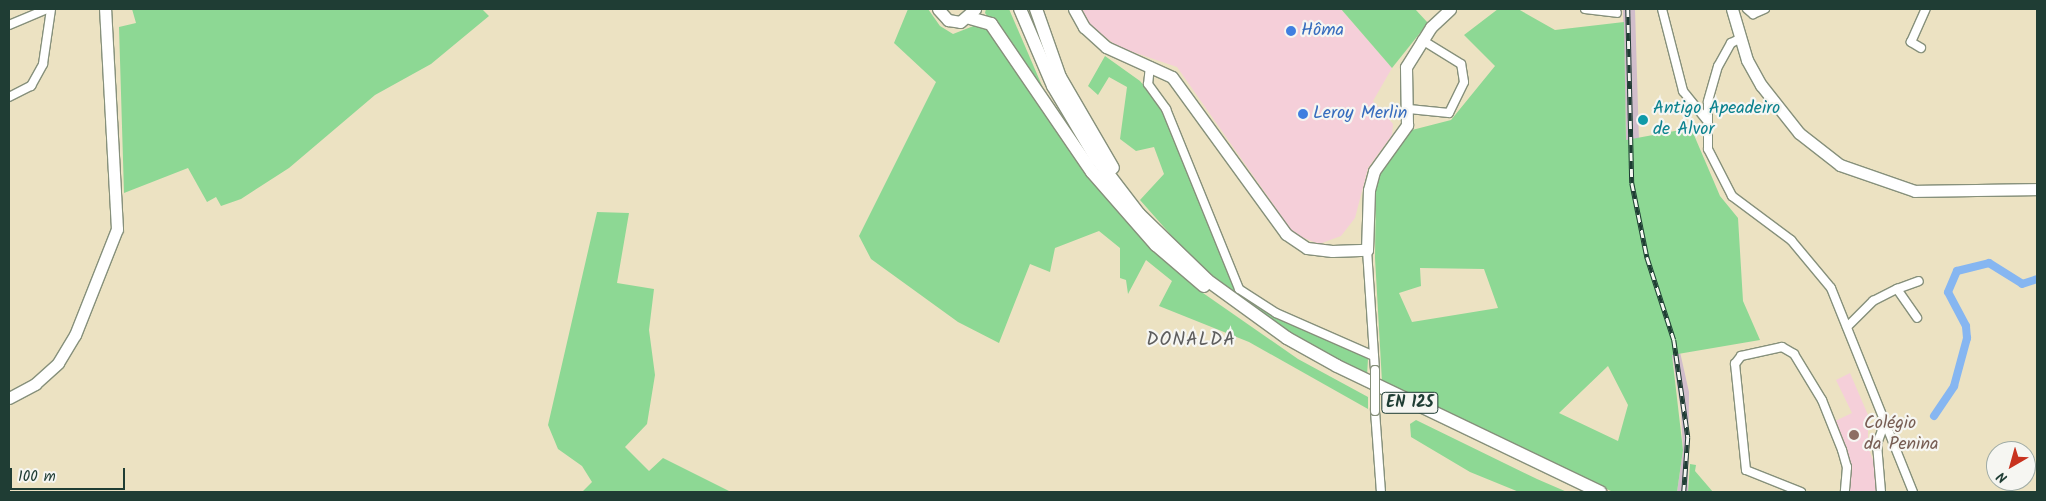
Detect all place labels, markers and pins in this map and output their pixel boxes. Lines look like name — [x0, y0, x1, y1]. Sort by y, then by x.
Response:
place label: Hôma — [1301, 20, 1344, 42]
marker: Hôma — [1285, 25, 1297, 37]
place label: Antigo Apeadeiro de Alvor — [1653, 99, 1780, 142]
place label: Leroy Merlin — [1313, 103, 1407, 125]
marker: Leroy Merlin — [1297, 108, 1309, 120]
marker: Antigo Apeadeiro de Alvor — [1637, 114, 1649, 126]
place label: Colégio da Penina — [1864, 414, 1938, 456]
marker: Colégio da Penina — [1848, 429, 1860, 441]

